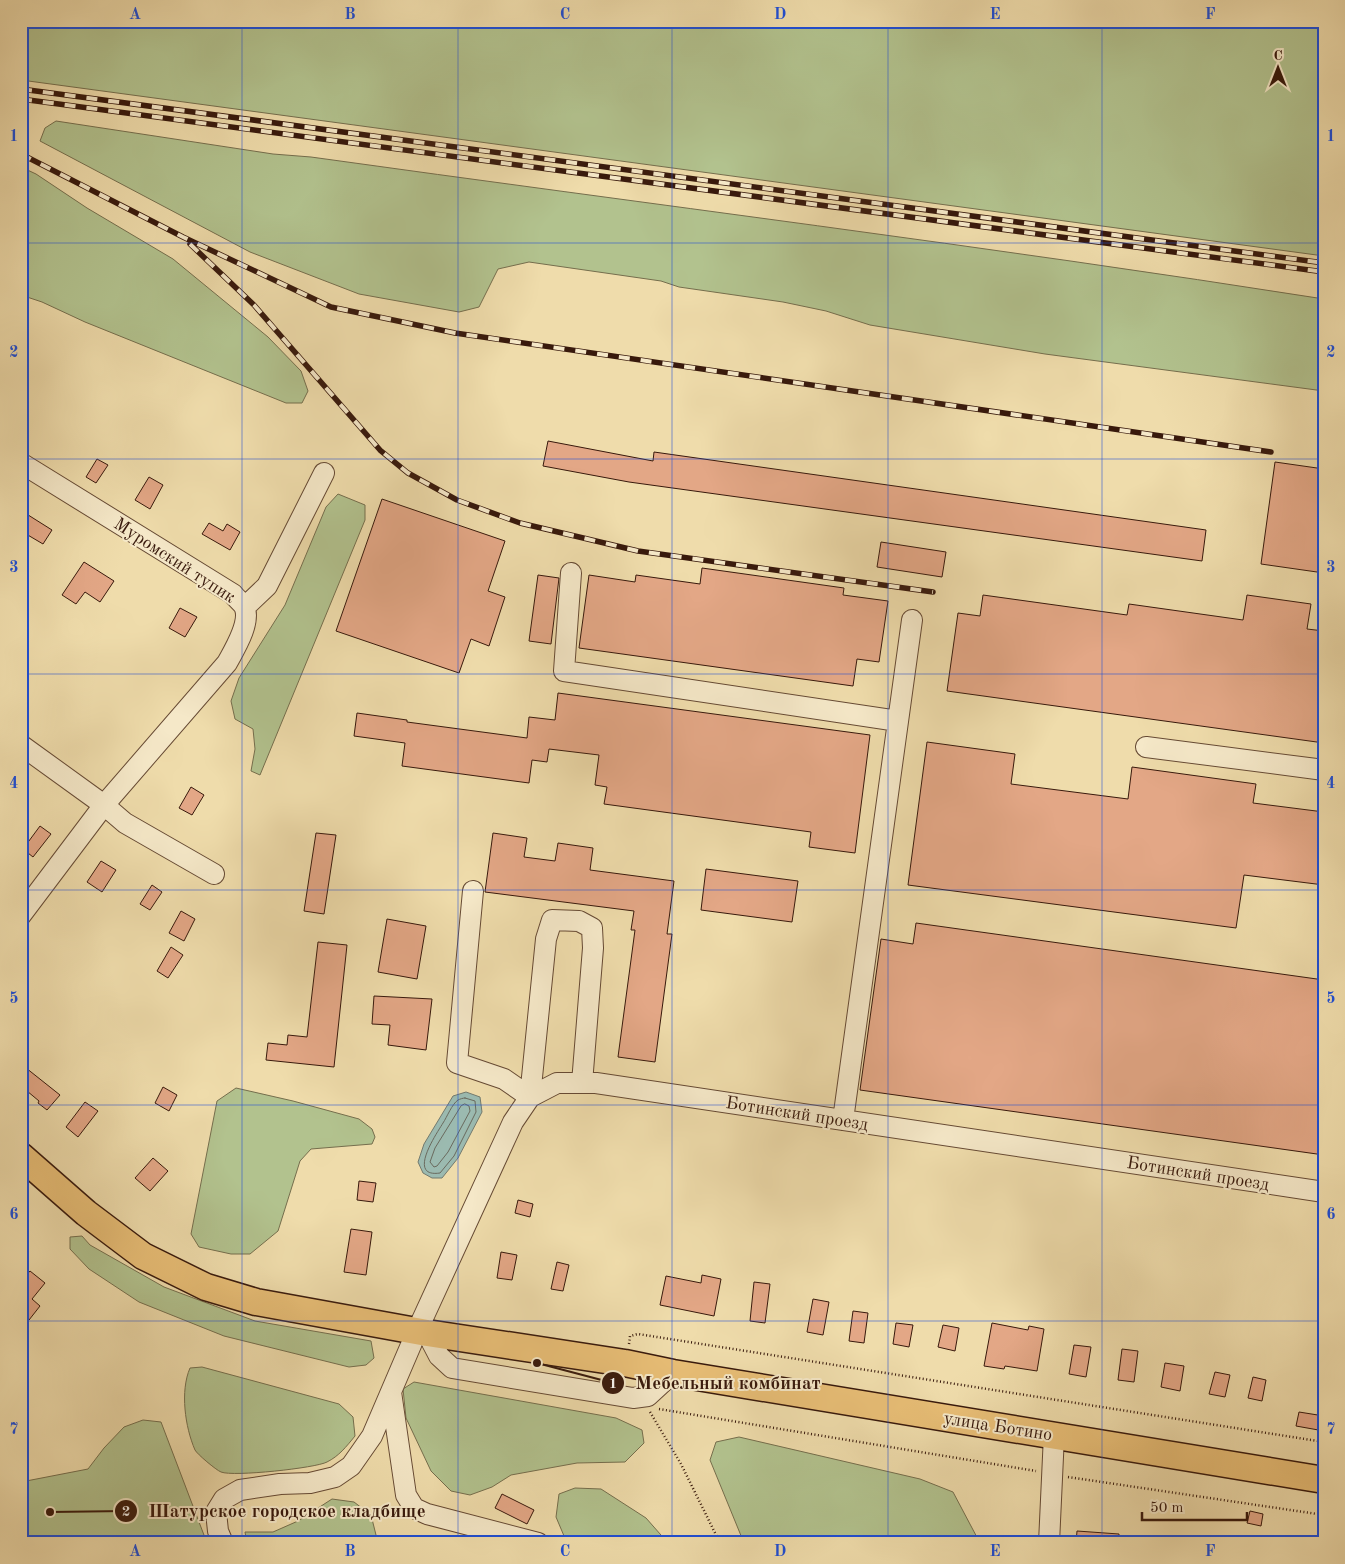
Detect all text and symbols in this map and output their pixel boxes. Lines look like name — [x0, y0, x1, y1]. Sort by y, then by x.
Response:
text: A — [129, 7, 141, 23]
text: B — [344, 7, 356, 23]
text: C — [560, 7, 570, 23]
text: D — [774, 7, 786, 23]
text: E — [989, 7, 1001, 23]
text: F — [1205, 7, 1216, 23]
north arrow — [1252, 42, 1302, 92]
text: С — [1273, 49, 1283, 63]
text: 1 — [9, 129, 19, 145]
text: 1 — [1326, 129, 1336, 145]
text: 2 — [9, 345, 19, 361]
text: 2 — [1326, 345, 1336, 361]
street label: Муромский тупик — [110, 515, 239, 607]
text: 3 — [9, 560, 19, 576]
text: 3 — [1326, 560, 1336, 576]
text: 4 — [9, 776, 19, 792]
text: 4 — [1326, 776, 1336, 792]
text: 5 — [9, 991, 19, 1007]
text: 5 — [1326, 991, 1336, 1007]
street label: Ботинский проезд — [724, 1094, 870, 1134]
street label: Ботинский проезд — [1125, 1154, 1271, 1194]
text: 6 — [9, 1207, 19, 1223]
text: 6 — [1326, 1207, 1336, 1223]
callout: Мебельный комбинат — [600, 1366, 831, 1400]
text: Мебельный комбинат — [635, 1375, 821, 1394]
text: 1 — [609, 1377, 617, 1392]
street label: улица Ботино — [942, 1410, 1054, 1444]
text: 7 — [9, 1422, 19, 1438]
text: 7 — [1326, 1422, 1336, 1438]
scale bar — [1142, 1489, 1248, 1521]
callout: Шатурское городское кладбище — [114, 1494, 436, 1528]
text: 50 m — [1150, 1501, 1184, 1516]
text: Шатурское городское кладбище — [148, 1503, 426, 1522]
text: 2 — [122, 1505, 130, 1520]
text: A — [129, 1544, 141, 1560]
text: B — [344, 1544, 356, 1560]
text: C — [560, 1544, 570, 1560]
text: D — [774, 1544, 786, 1560]
text: E — [989, 1544, 1001, 1560]
text: F — [1205, 1544, 1216, 1560]

